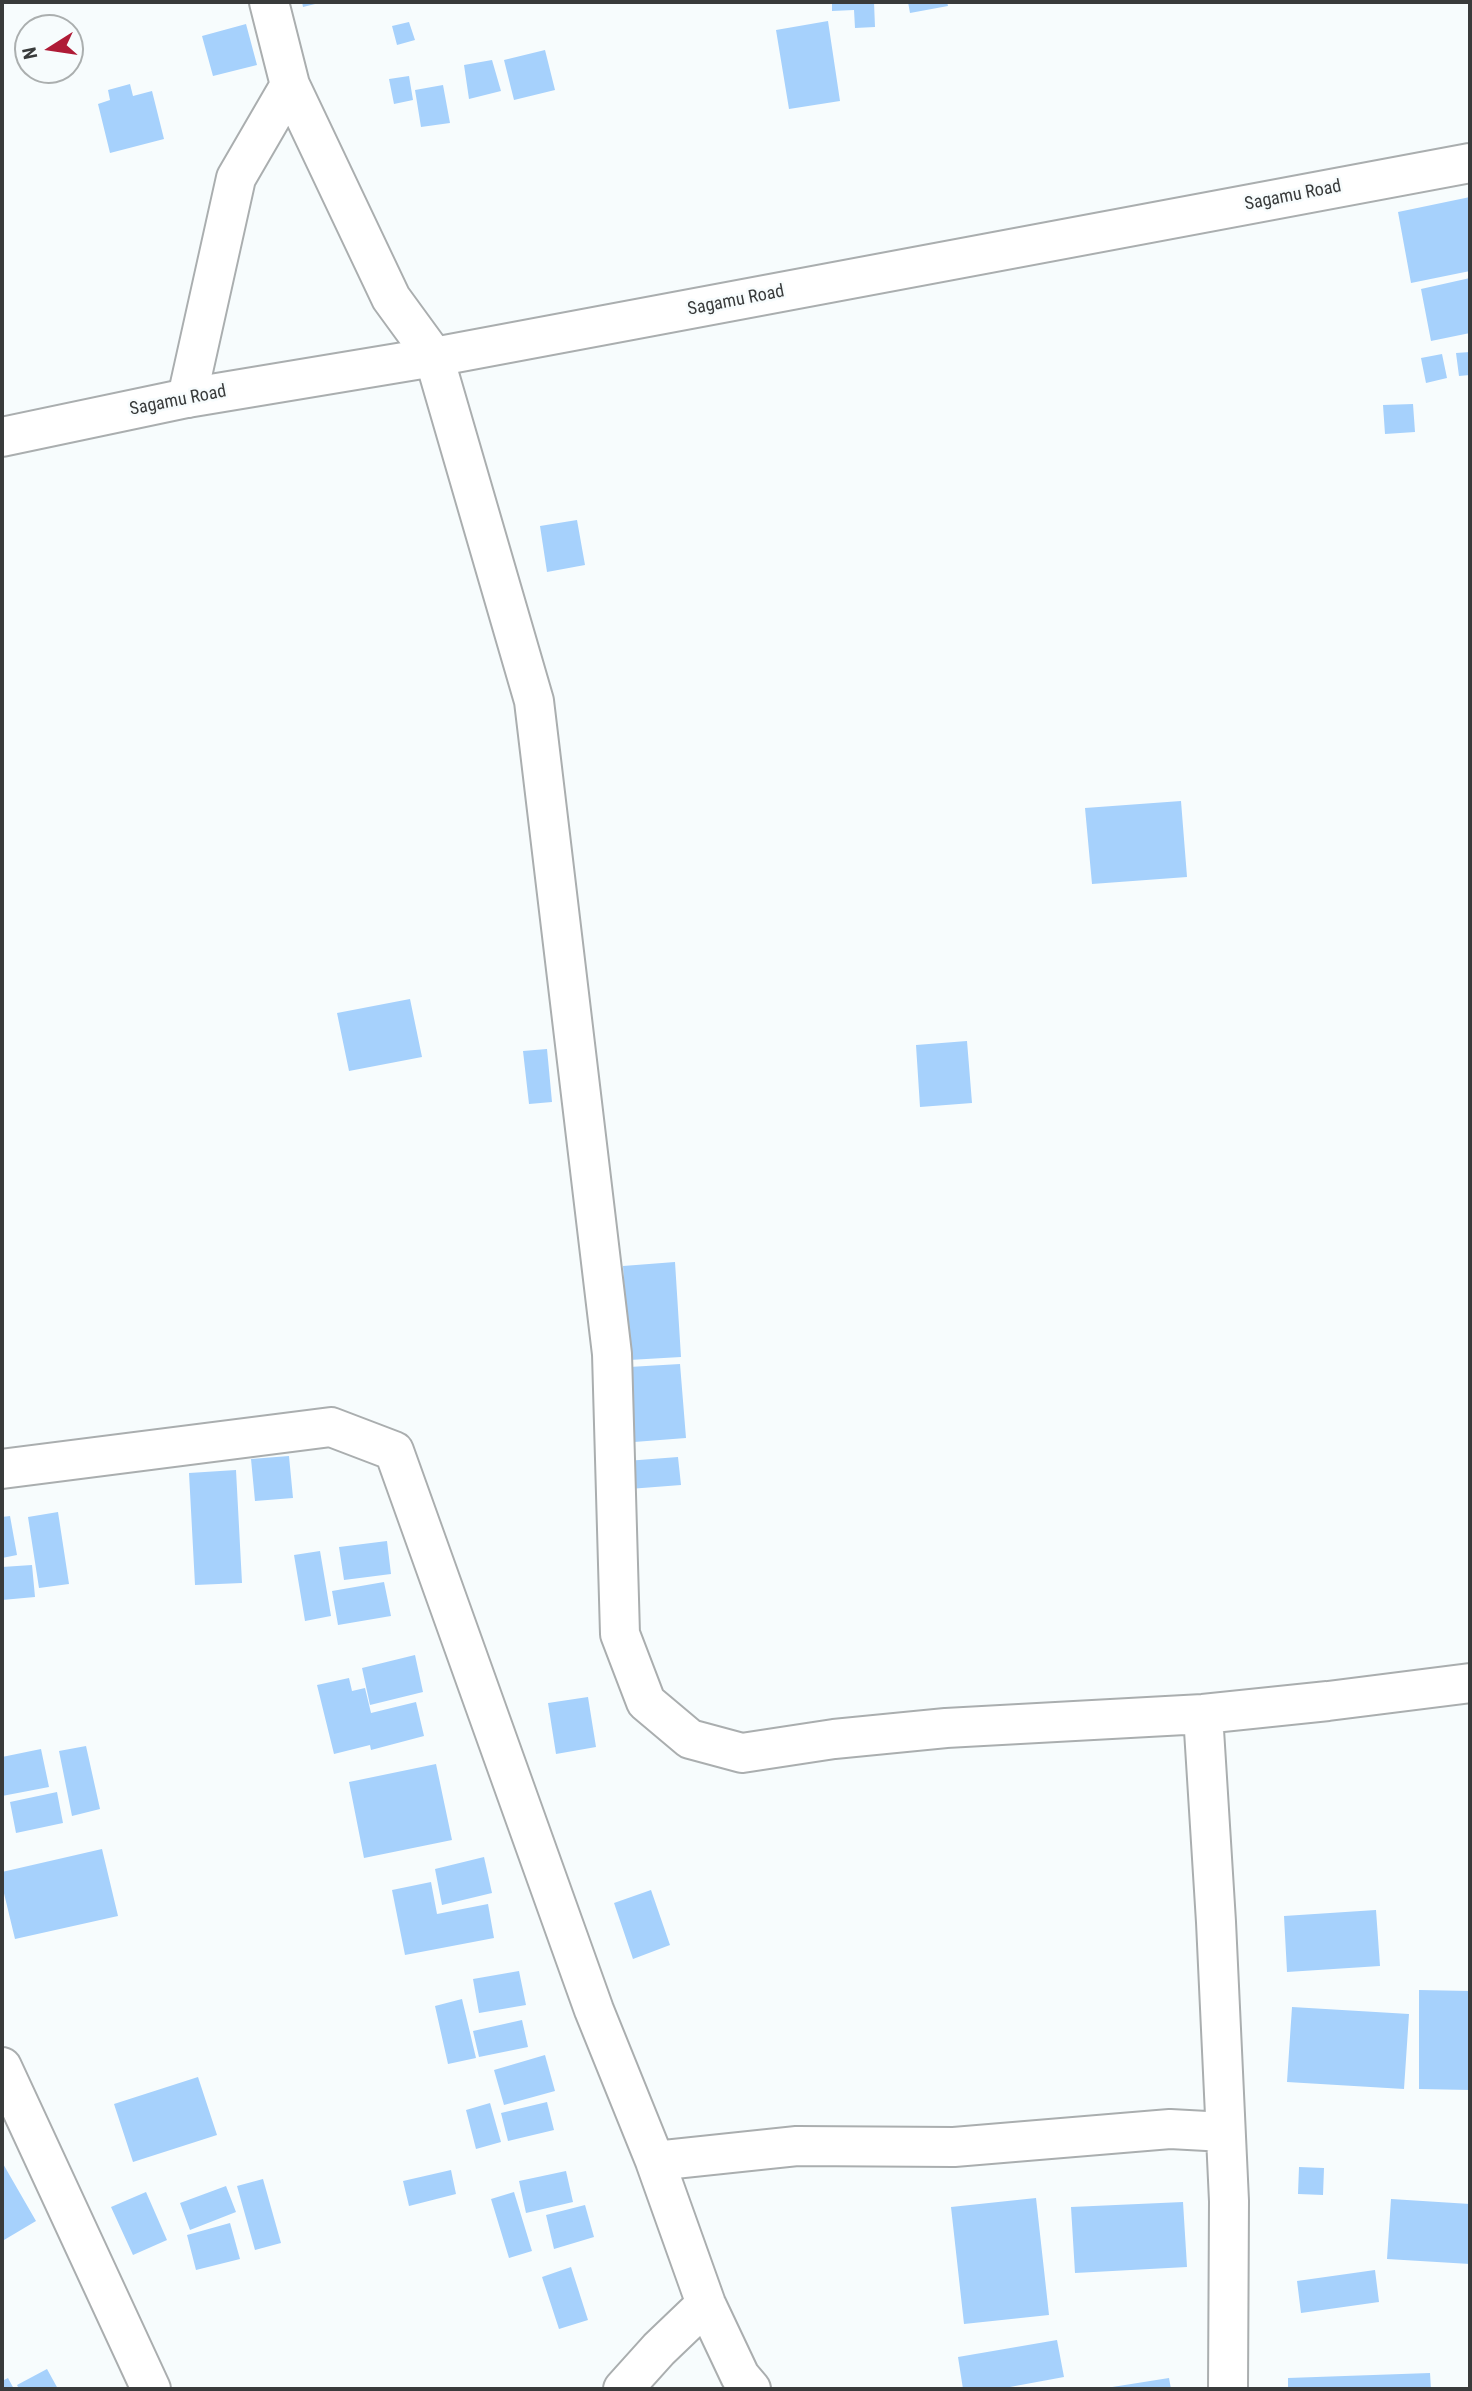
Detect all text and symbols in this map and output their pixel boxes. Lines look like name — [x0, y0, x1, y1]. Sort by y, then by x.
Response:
north arrow — [14, 14, 84, 84]
text: N — [17, 45, 42, 61]
street label: Sagamu Road — [1243, 176, 1343, 216]
street label: Sagamu Road — [686, 281, 786, 321]
street label: Sagamu Road — [128, 381, 228, 421]

